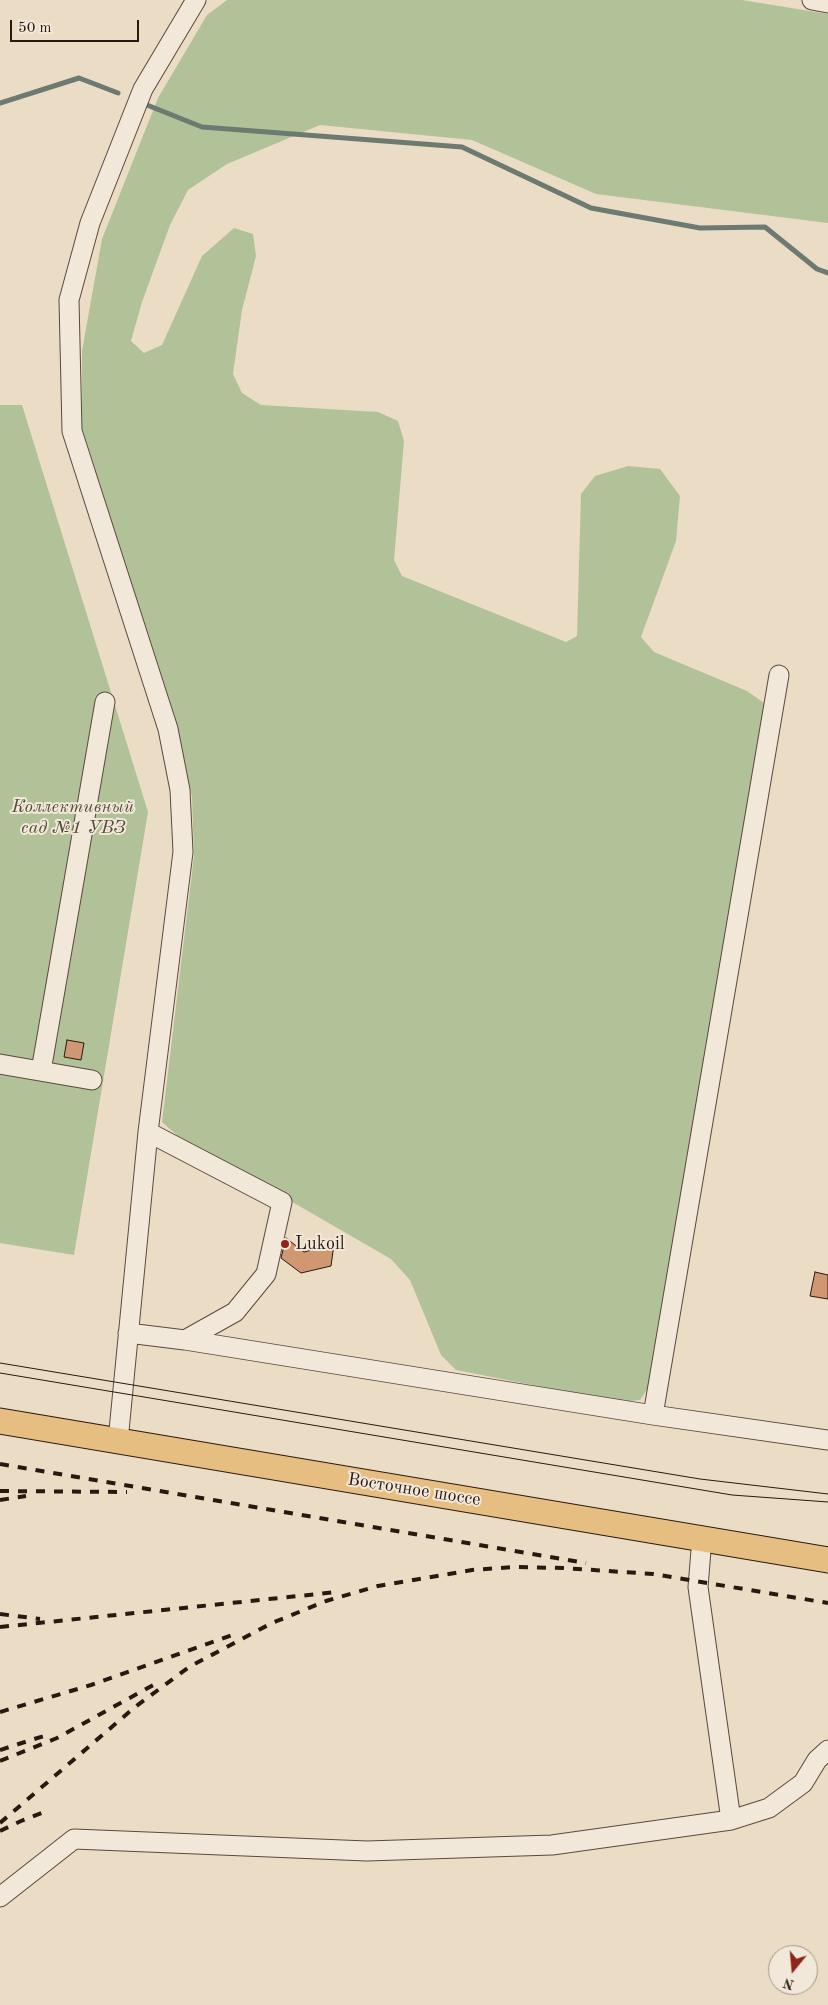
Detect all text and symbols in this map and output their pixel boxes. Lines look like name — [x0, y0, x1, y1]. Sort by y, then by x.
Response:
scale bar — [12, 10, 141, 42]
text: 50 m — [18, 21, 52, 36]
park label: Коллективный сад №1 УВЗ — [12, 796, 134, 839]
place label: Lukoil — [295, 1233, 345, 1255]
marker: Lukoil — [279, 1238, 291, 1250]
street label: Восточное шоссе — [346, 1469, 482, 1511]
north arrow — [768, 1945, 818, 1995]
text: N — [782, 1975, 796, 1992]

